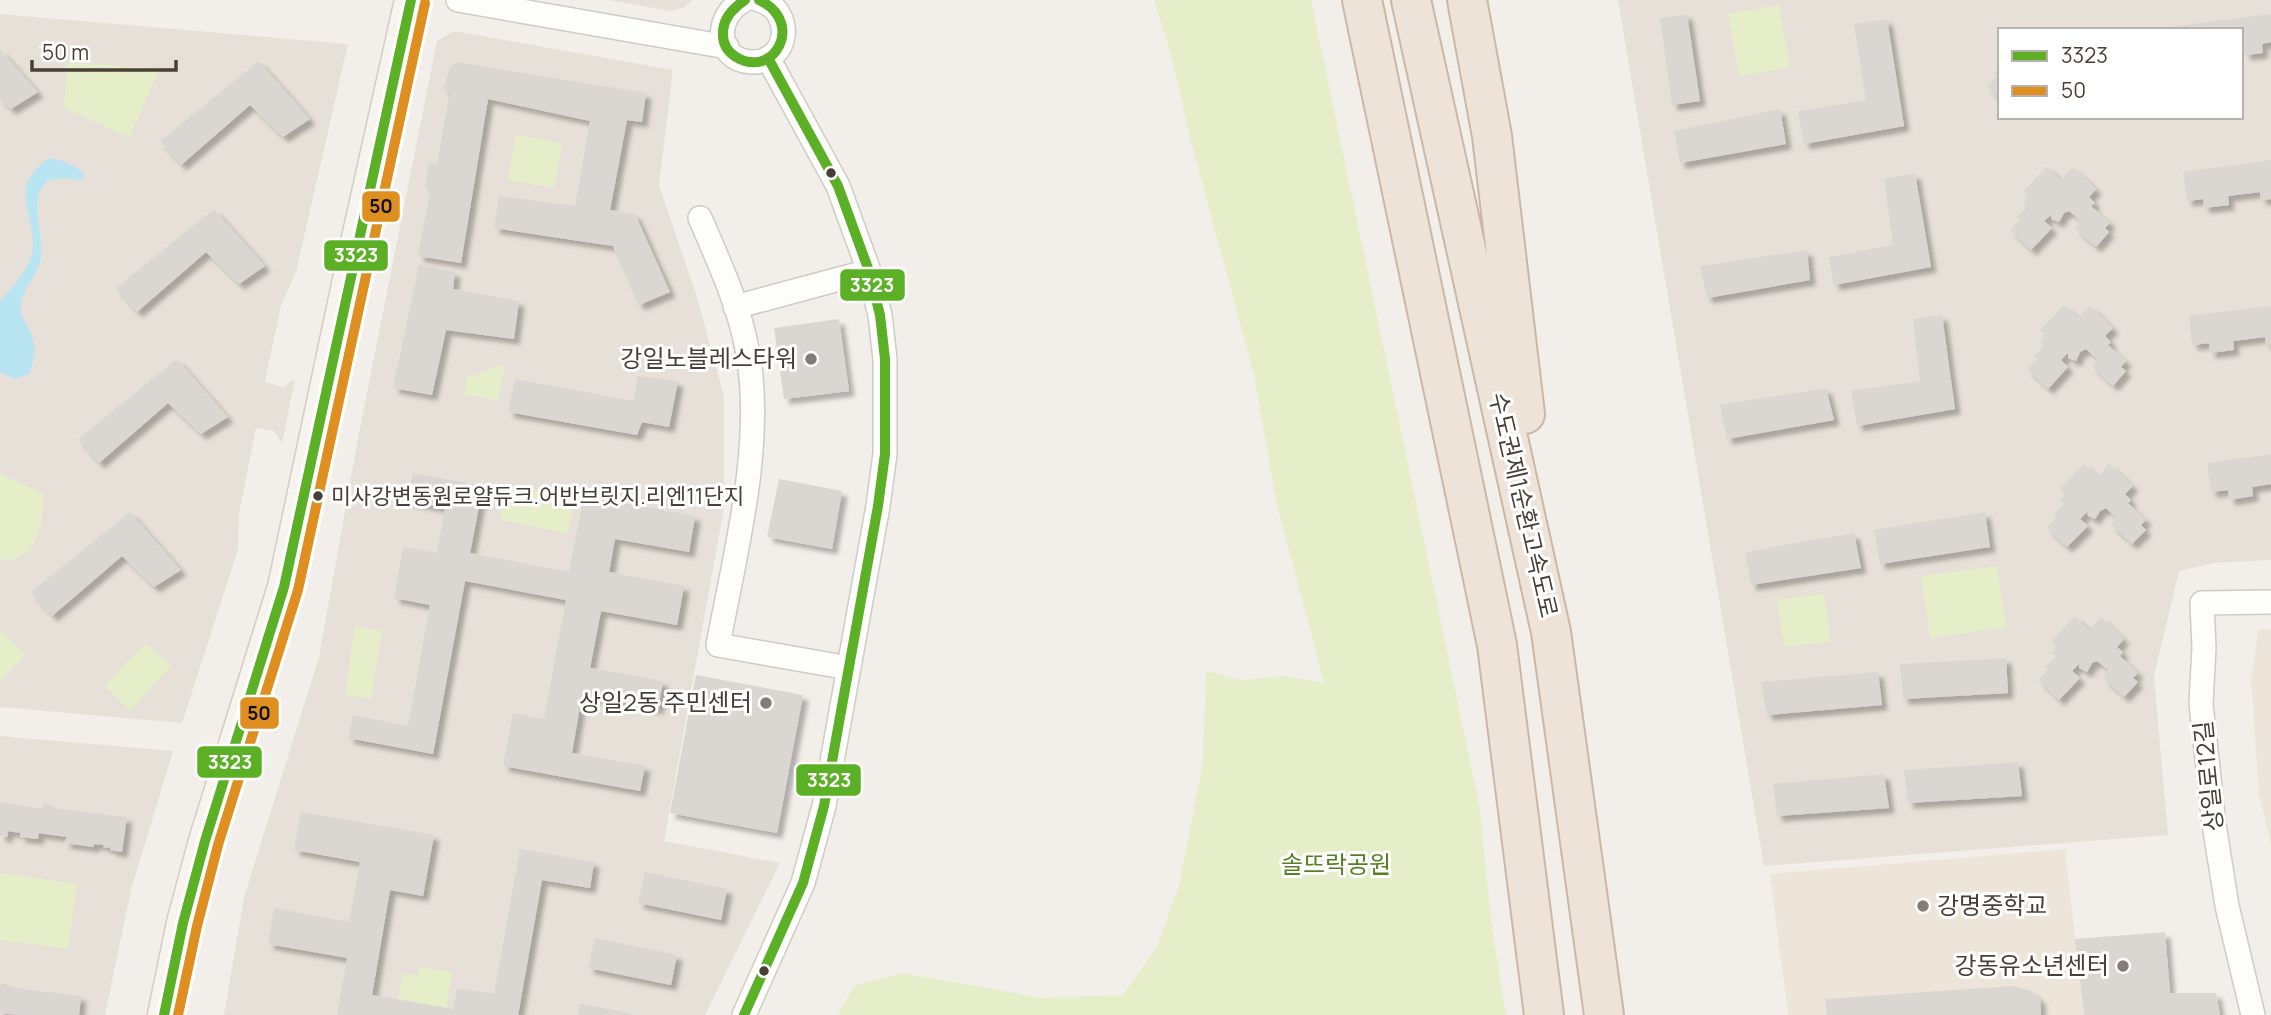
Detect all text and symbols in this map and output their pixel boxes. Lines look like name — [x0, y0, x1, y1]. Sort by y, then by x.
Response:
scale bar — [32, 28, 175, 72]
legend — [1998, 28, 2243, 119]
text: 50 m — [42, 38, 89, 66]
text: 3323 — [2061, 41, 2108, 69]
text: 50 — [2061, 76, 2086, 104]
unlabelled marker — [824, 166, 838, 180]
line badge: 50 — [361, 190, 401, 223]
text: 50 — [369, 193, 393, 219]
line badge: 3323 — [323, 239, 389, 272]
text: 3323 — [334, 242, 378, 268]
line badge: 3323 — [839, 268, 906, 302]
text: 3323 — [850, 272, 894, 298]
place label: 강일노블레스타워 — [620, 341, 797, 374]
marker: 강일노블레스타워 — [803, 351, 819, 367]
street label: 수도권제1순환고속도로 — [1482, 389, 1566, 621]
place label: 미사강변동원로얄듀크.어반브릿지.리엔11단지 — [331, 481, 744, 511]
marker: 미사강변동원로얄듀크.어반브릿지.리엔11단지 — [311, 489, 325, 503]
place label: 상일2동 주민센터 — [579, 685, 752, 718]
marker: 상일2동 주민센터 — [758, 695, 774, 711]
line badge: 50 — [239, 696, 280, 730]
text: 50 — [247, 700, 271, 726]
street label: 상일로12길 — [2185, 719, 2230, 833]
line badge: 3323 — [196, 745, 263, 779]
text: 3323 — [208, 749, 252, 775]
line badge: 3323 — [795, 763, 862, 797]
text: 3323 — [807, 767, 851, 793]
park label: 솔뜨락공원 — [1281, 847, 1391, 880]
place label: 강명중학교 — [1937, 888, 2047, 921]
marker: 강명중학교 — [1915, 898, 1931, 914]
place label: 강동유소년센터 — [1954, 948, 2109, 981]
marker: 강동유소년센터 — [2115, 958, 2131, 974]
unlabelled marker — [757, 964, 771, 978]

